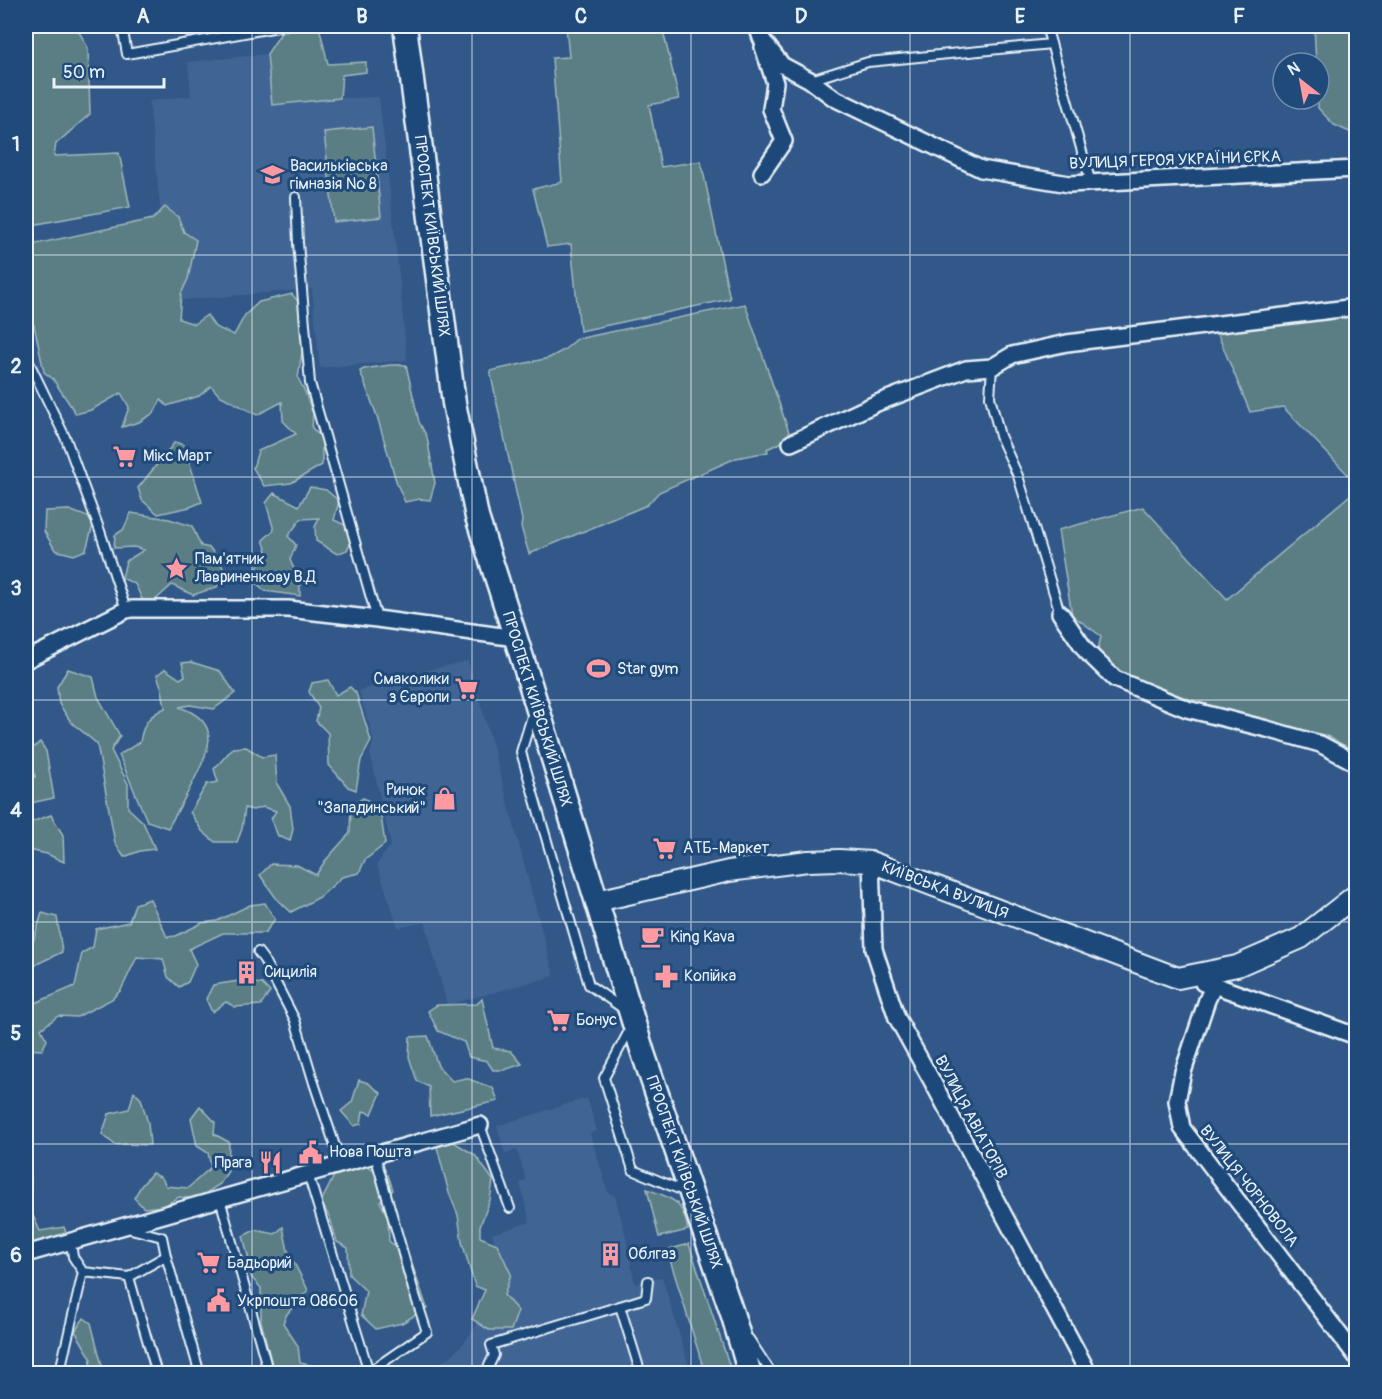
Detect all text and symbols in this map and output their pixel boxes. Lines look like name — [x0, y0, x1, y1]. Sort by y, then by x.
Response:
text: A — [137, 4, 150, 29]
text: B — [356, 4, 368, 29]
text: C — [575, 4, 587, 29]
text: D — [795, 4, 808, 29]
text: E — [1015, 4, 1026, 29]
text: F — [1233, 4, 1245, 29]
scale bar — [54, 51, 164, 89]
north arrow — [1271, 51, 1331, 111]
text: N — [1284, 58, 1304, 80]
text: 50 m — [63, 61, 105, 84]
text: 1 — [12, 132, 20, 157]
street label: ПРОСПЕКТ КИЇВСЬКИЙ ШЛЯХ — [410, 134, 454, 338]
street label: ВУЛИЦЯ ГЕРОЯ УКРАЇНИ ЄРКА — [1069, 146, 1281, 174]
place label: Васильківська гімназія № 8 — [290, 156, 388, 194]
school or university icon: Васильківська гімназія № 8 — [259, 162, 285, 188]
text: 2 — [10, 354, 22, 379]
supermarket icon: Мікс Март — [112, 443, 138, 469]
place label: Мікс Март — [143, 446, 212, 466]
place label: Пам'ятник Лавриненкову В.Д — [194, 549, 316, 587]
place icon: Пам'ятник Лавриненкову В.Д — [164, 555, 190, 581]
text: 3 — [10, 576, 22, 601]
street label: ПРОСПЕКТ КИЇВСЬКИЙ ШЛЯХ — [498, 609, 576, 809]
sports icon: Star gym — [586, 656, 612, 682]
place label: Star gym — [617, 659, 679, 679]
place label: Смаколики з Європи — [373, 669, 449, 707]
supermarket icon: Смаколики з Європи — [454, 675, 480, 701]
place label: Ринок "Западинський" — [317, 780, 426, 818]
shop icon: Ринок "Западинський" — [431, 786, 457, 812]
text: 4 — [10, 798, 22, 823]
supermarket icon: АТБ-Маркет — [652, 835, 678, 861]
place label: АТБ-Маркет — [683, 838, 769, 858]
street label: КИЇВСЬКА ВУЛИЦЯ — [879, 857, 1011, 923]
cafe icon: King Kava — [639, 924, 665, 950]
place label: King Kava — [670, 927, 735, 947]
building icon: Сицилія — [233, 959, 259, 985]
place label: Сицилія — [264, 962, 317, 982]
pharmacy icon: Копійка — [653, 963, 679, 989]
place label: Копійка — [684, 966, 736, 986]
supermarket icon: Бонус — [545, 1007, 571, 1033]
place label: Бонус — [576, 1010, 617, 1030]
text: 5 — [11, 1021, 22, 1046]
street label: ВУЛИЦЯ АВІАТОРІВ — [930, 1052, 1012, 1182]
street label: ПРОСПЕКТ КИЇВСЬКИЙ ШЛЯХ — [642, 1073, 727, 1271]
street label: ВУЛИЦЯ ЧОРНОВОЛА — [1195, 1121, 1303, 1251]
public building icon: Нова Пошта — [298, 1139, 324, 1165]
place label: Нова Пошта — [329, 1142, 411, 1162]
restaurant icon: Прага — [257, 1150, 283, 1176]
place label: Прага — [215, 1153, 252, 1173]
building icon: Облгаз — [597, 1241, 623, 1267]
text: 6 — [10, 1243, 22, 1268]
place label: Облгаз — [628, 1244, 676, 1264]
supermarket icon: Бадьорий — [196, 1250, 222, 1276]
place label: Бадьорий — [227, 1253, 292, 1273]
public building icon: Укрпошта 08606 — [206, 1288, 232, 1314]
place label: Укрпошта 08606 — [237, 1291, 358, 1311]

